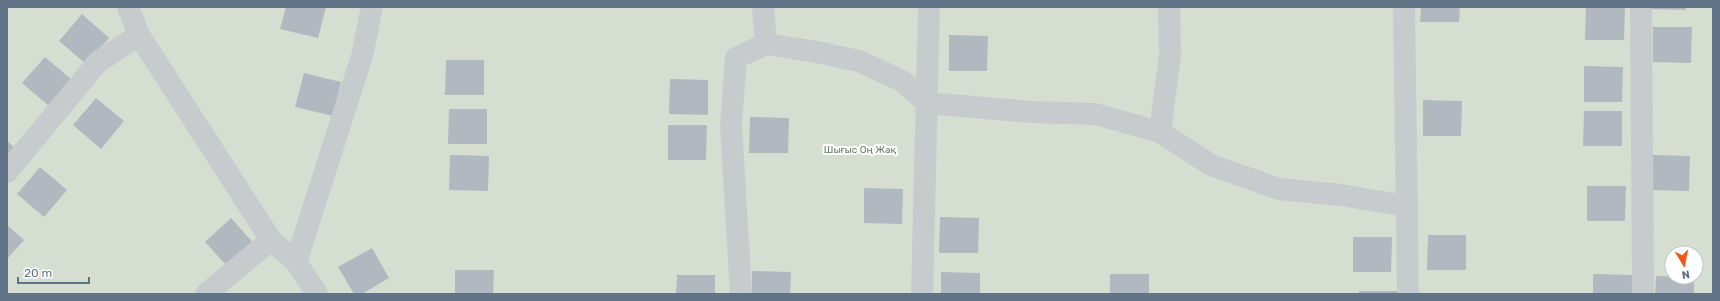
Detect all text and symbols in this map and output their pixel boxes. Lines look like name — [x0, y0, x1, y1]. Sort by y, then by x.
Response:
park label: Шығыс Оң Жақ — [824, 144, 897, 156]
north arrow — [1664, 245, 1704, 285]
scale bar — [18, 259, 89, 285]
text: 20 m — [24, 266, 52, 280]
text: N — [1681, 267, 1691, 281]

